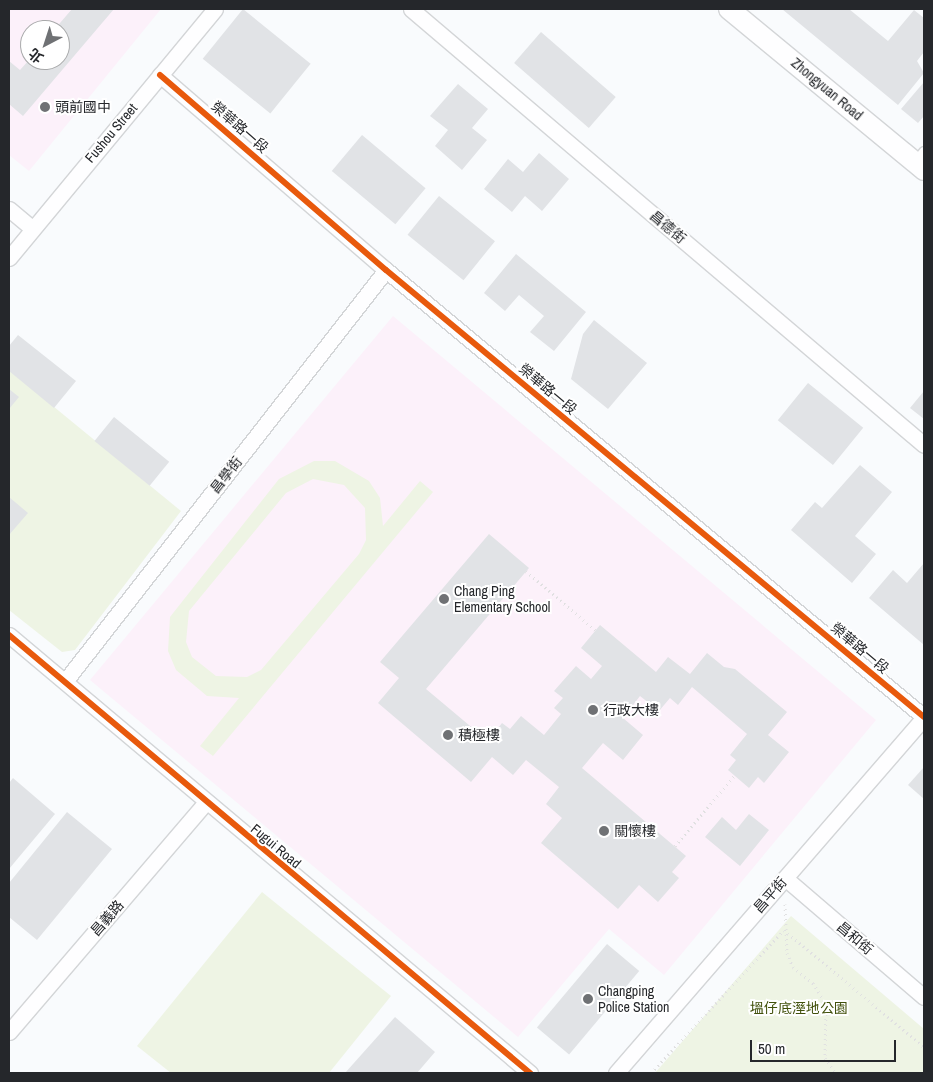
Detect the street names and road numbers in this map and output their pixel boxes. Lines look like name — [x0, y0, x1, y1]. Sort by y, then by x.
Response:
street label: Zhongyuan Road — [788, 54, 866, 124]
street label: 榮華路一段 — [208, 98, 272, 156]
street label: Fushou Street — [81, 100, 141, 166]
street label: 昌德街 — [647, 207, 689, 247]
street label: 榮華路一段 — [516, 360, 580, 418]
street label: 昌學街 — [206, 453, 246, 497]
street label: 榮華路一段 — [828, 619, 892, 677]
street label: Fugui Road — [248, 820, 304, 872]
street label: 昌平街 — [750, 874, 790, 916]
street label: 昌義路 — [87, 897, 127, 939]
street label: 昌和街 — [834, 918, 876, 958]

